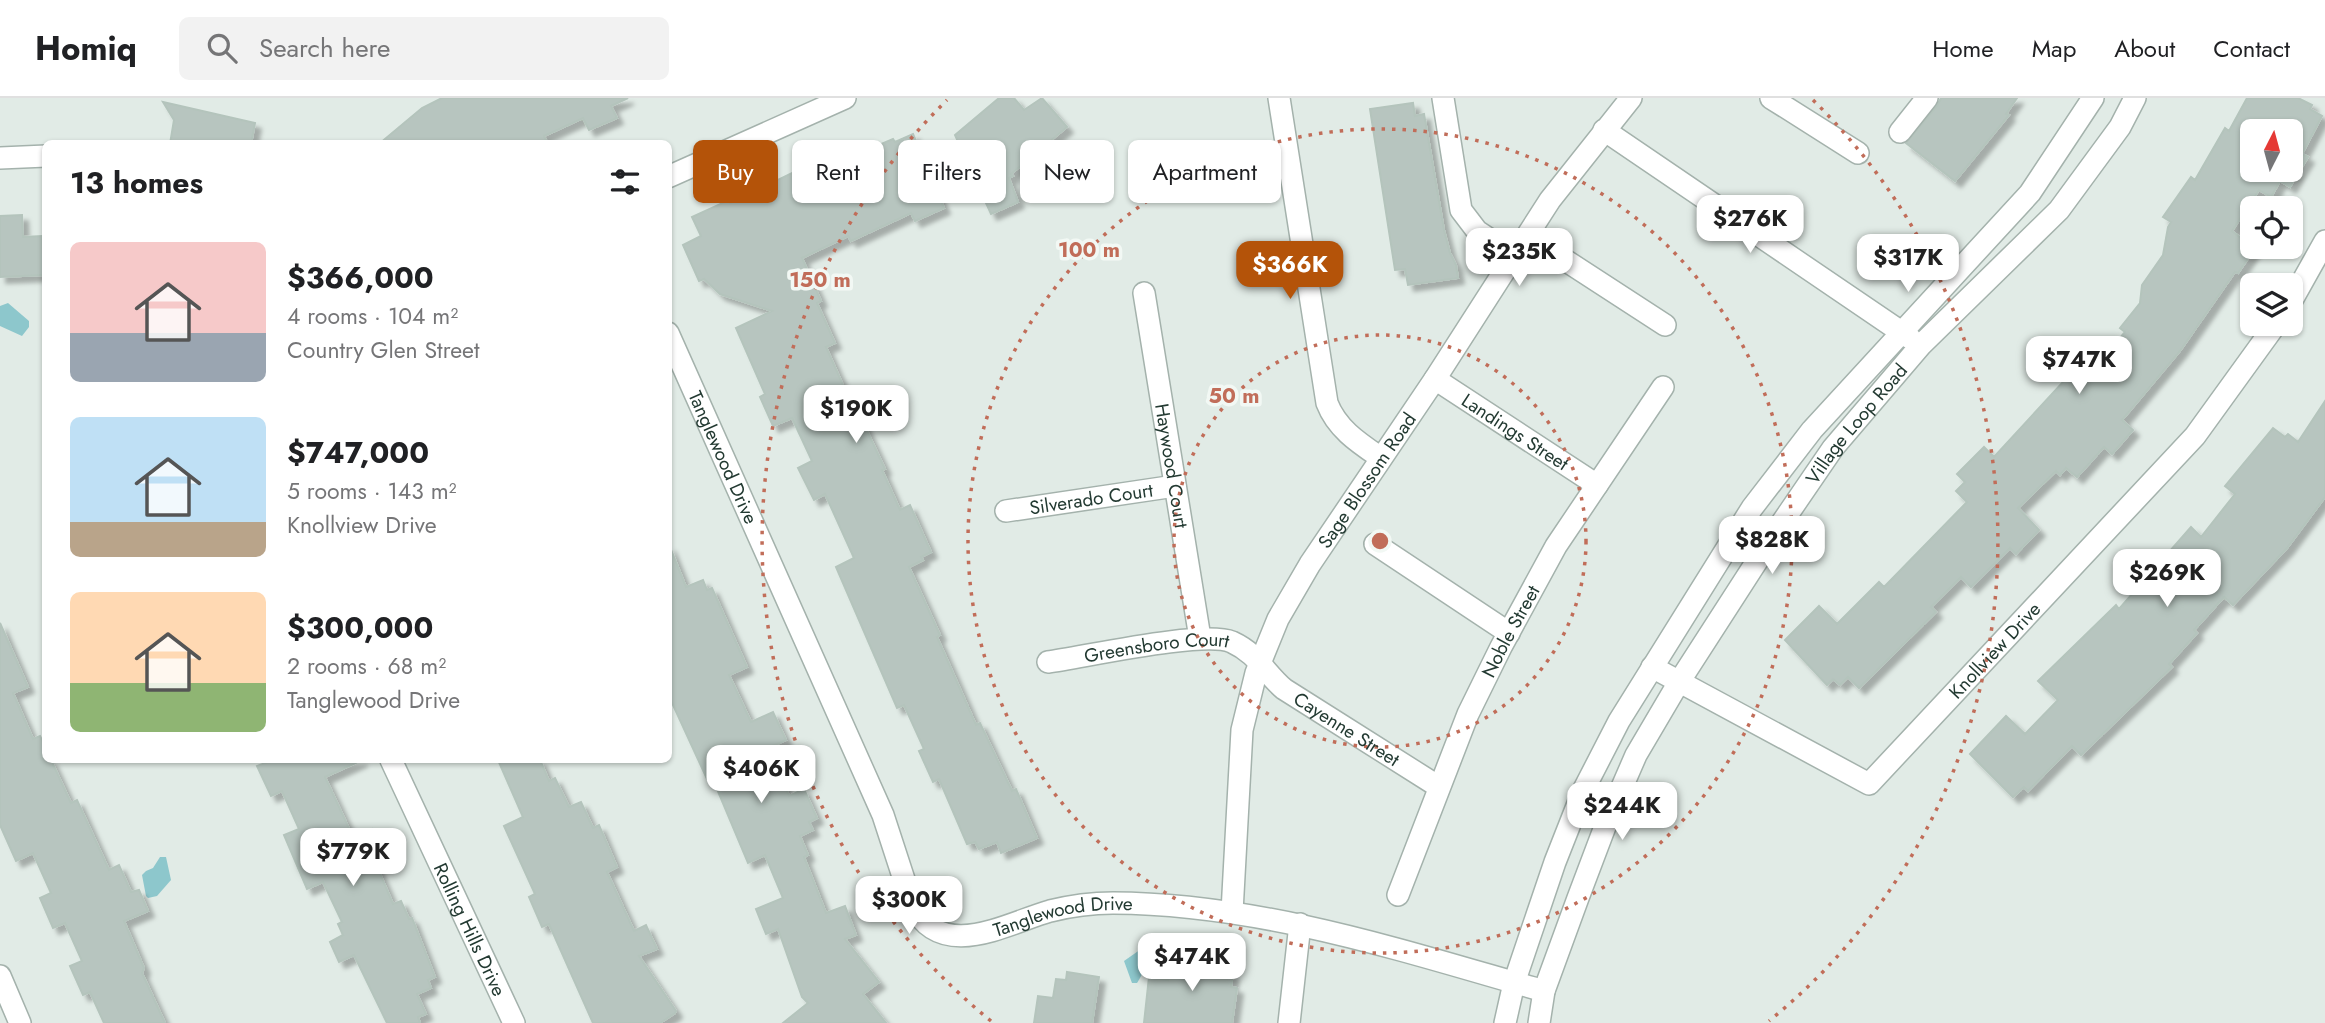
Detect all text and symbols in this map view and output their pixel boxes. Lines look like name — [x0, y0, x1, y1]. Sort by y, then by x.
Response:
search box — [179, 17, 669, 80]
text: Homiq — [35, 25, 137, 72]
icon: search — [203, 29, 241, 67]
text: Search here — [259, 29, 390, 67]
text: Home — [1932, 31, 1994, 66]
text: Map — [2032, 31, 2076, 66]
text: About — [2114, 31, 2175, 66]
text: Contact — [2213, 31, 2290, 66]
north arrow — [2240, 119, 2303, 182]
map controls — [2240, 119, 2303, 336]
chip: Buy — [693, 140, 778, 203]
chip: Rent — [792, 140, 884, 203]
chip: Filters — [898, 140, 1006, 203]
chip: New — [1020, 140, 1114, 203]
chip: Apartment — [1128, 140, 1281, 203]
text: 13 homes — [70, 161, 203, 204]
icon: filters — [606, 163, 644, 201]
pin: $276K — [1701, 195, 1799, 255]
button: locate — [2240, 196, 2303, 259]
text: $276K — [1713, 201, 1787, 235]
pin: $235K — [1470, 228, 1568, 288]
text: $235K — [1482, 234, 1556, 268]
pin: $317K — [1859, 234, 1957, 294]
text: 100 m — [1058, 235, 1120, 265]
text: $317K — [1873, 240, 1943, 274]
pin: $366K — [1241, 242, 1339, 301]
text: $366K — [1252, 247, 1328, 281]
text: $366,000 — [287, 256, 434, 299]
text: 150 m — [789, 265, 851, 295]
icon: home — [126, 270, 210, 354]
button: layers — [2240, 273, 2303, 336]
text: 4 rooms · 104 m² — [287, 299, 458, 333]
text: Country Glen Street — [287, 333, 479, 367]
pin: $747K — [2030, 336, 2128, 396]
text: $747K — [2042, 342, 2116, 376]
street label: Village Loop Road — [1799, 357, 1913, 489]
text: 50 m — [1209, 381, 1259, 411]
street label: Tanglewood Drive — [682, 386, 765, 528]
pin: $190K — [807, 386, 905, 445]
street label: Landings Street — [1456, 387, 1575, 477]
text: $190K — [820, 391, 892, 425]
street label: Haywood Court — [1149, 401, 1196, 531]
street label: Sage Blossom Road — [1311, 407, 1422, 553]
text: $747,000 — [287, 431, 429, 474]
icon: home — [126, 445, 210, 529]
text: 5 rooms · 143 m² — [287, 474, 457, 508]
street label: Silverado Court — [1027, 476, 1155, 521]
text: Knollview Drive — [287, 508, 436, 542]
pin: $828K — [1723, 517, 1821, 576]
text: $828K — [1735, 522, 1809, 556]
centre of rings — [1368, 529, 1392, 553]
pin: $269K — [2118, 550, 2216, 609]
text: $269K — [2129, 555, 2205, 589]
street label: Noble Street — [1475, 580, 1546, 682]
street label: Knollview Drive — [1942, 596, 2047, 704]
text: $300,000 — [287, 606, 433, 649]
icon: home — [126, 620, 210, 704]
street label: Greensboro Court — [1082, 625, 1233, 669]
text: 2 rooms · 68 m² — [287, 649, 446, 683]
text: Tanglewood Drive — [287, 683, 460, 717]
street label: Cayenne Street — [1289, 685, 1405, 773]
pin: $406K — [712, 746, 810, 805]
text: $406K — [722, 751, 800, 785]
pin: $244K — [1573, 782, 1671, 842]
text: $244K — [1583, 788, 1661, 822]
pin: $779K — [304, 828, 402, 888]
text: $779K — [316, 834, 390, 868]
street label: Rolling Hills Drive — [427, 858, 513, 1001]
pin: $300K — [860, 876, 958, 936]
text: $300K — [871, 882, 947, 916]
street label: Tanglewood Drive — [990, 889, 1133, 943]
pin: $474K — [1143, 934, 1241, 993]
text: $474K — [1154, 939, 1230, 973]

